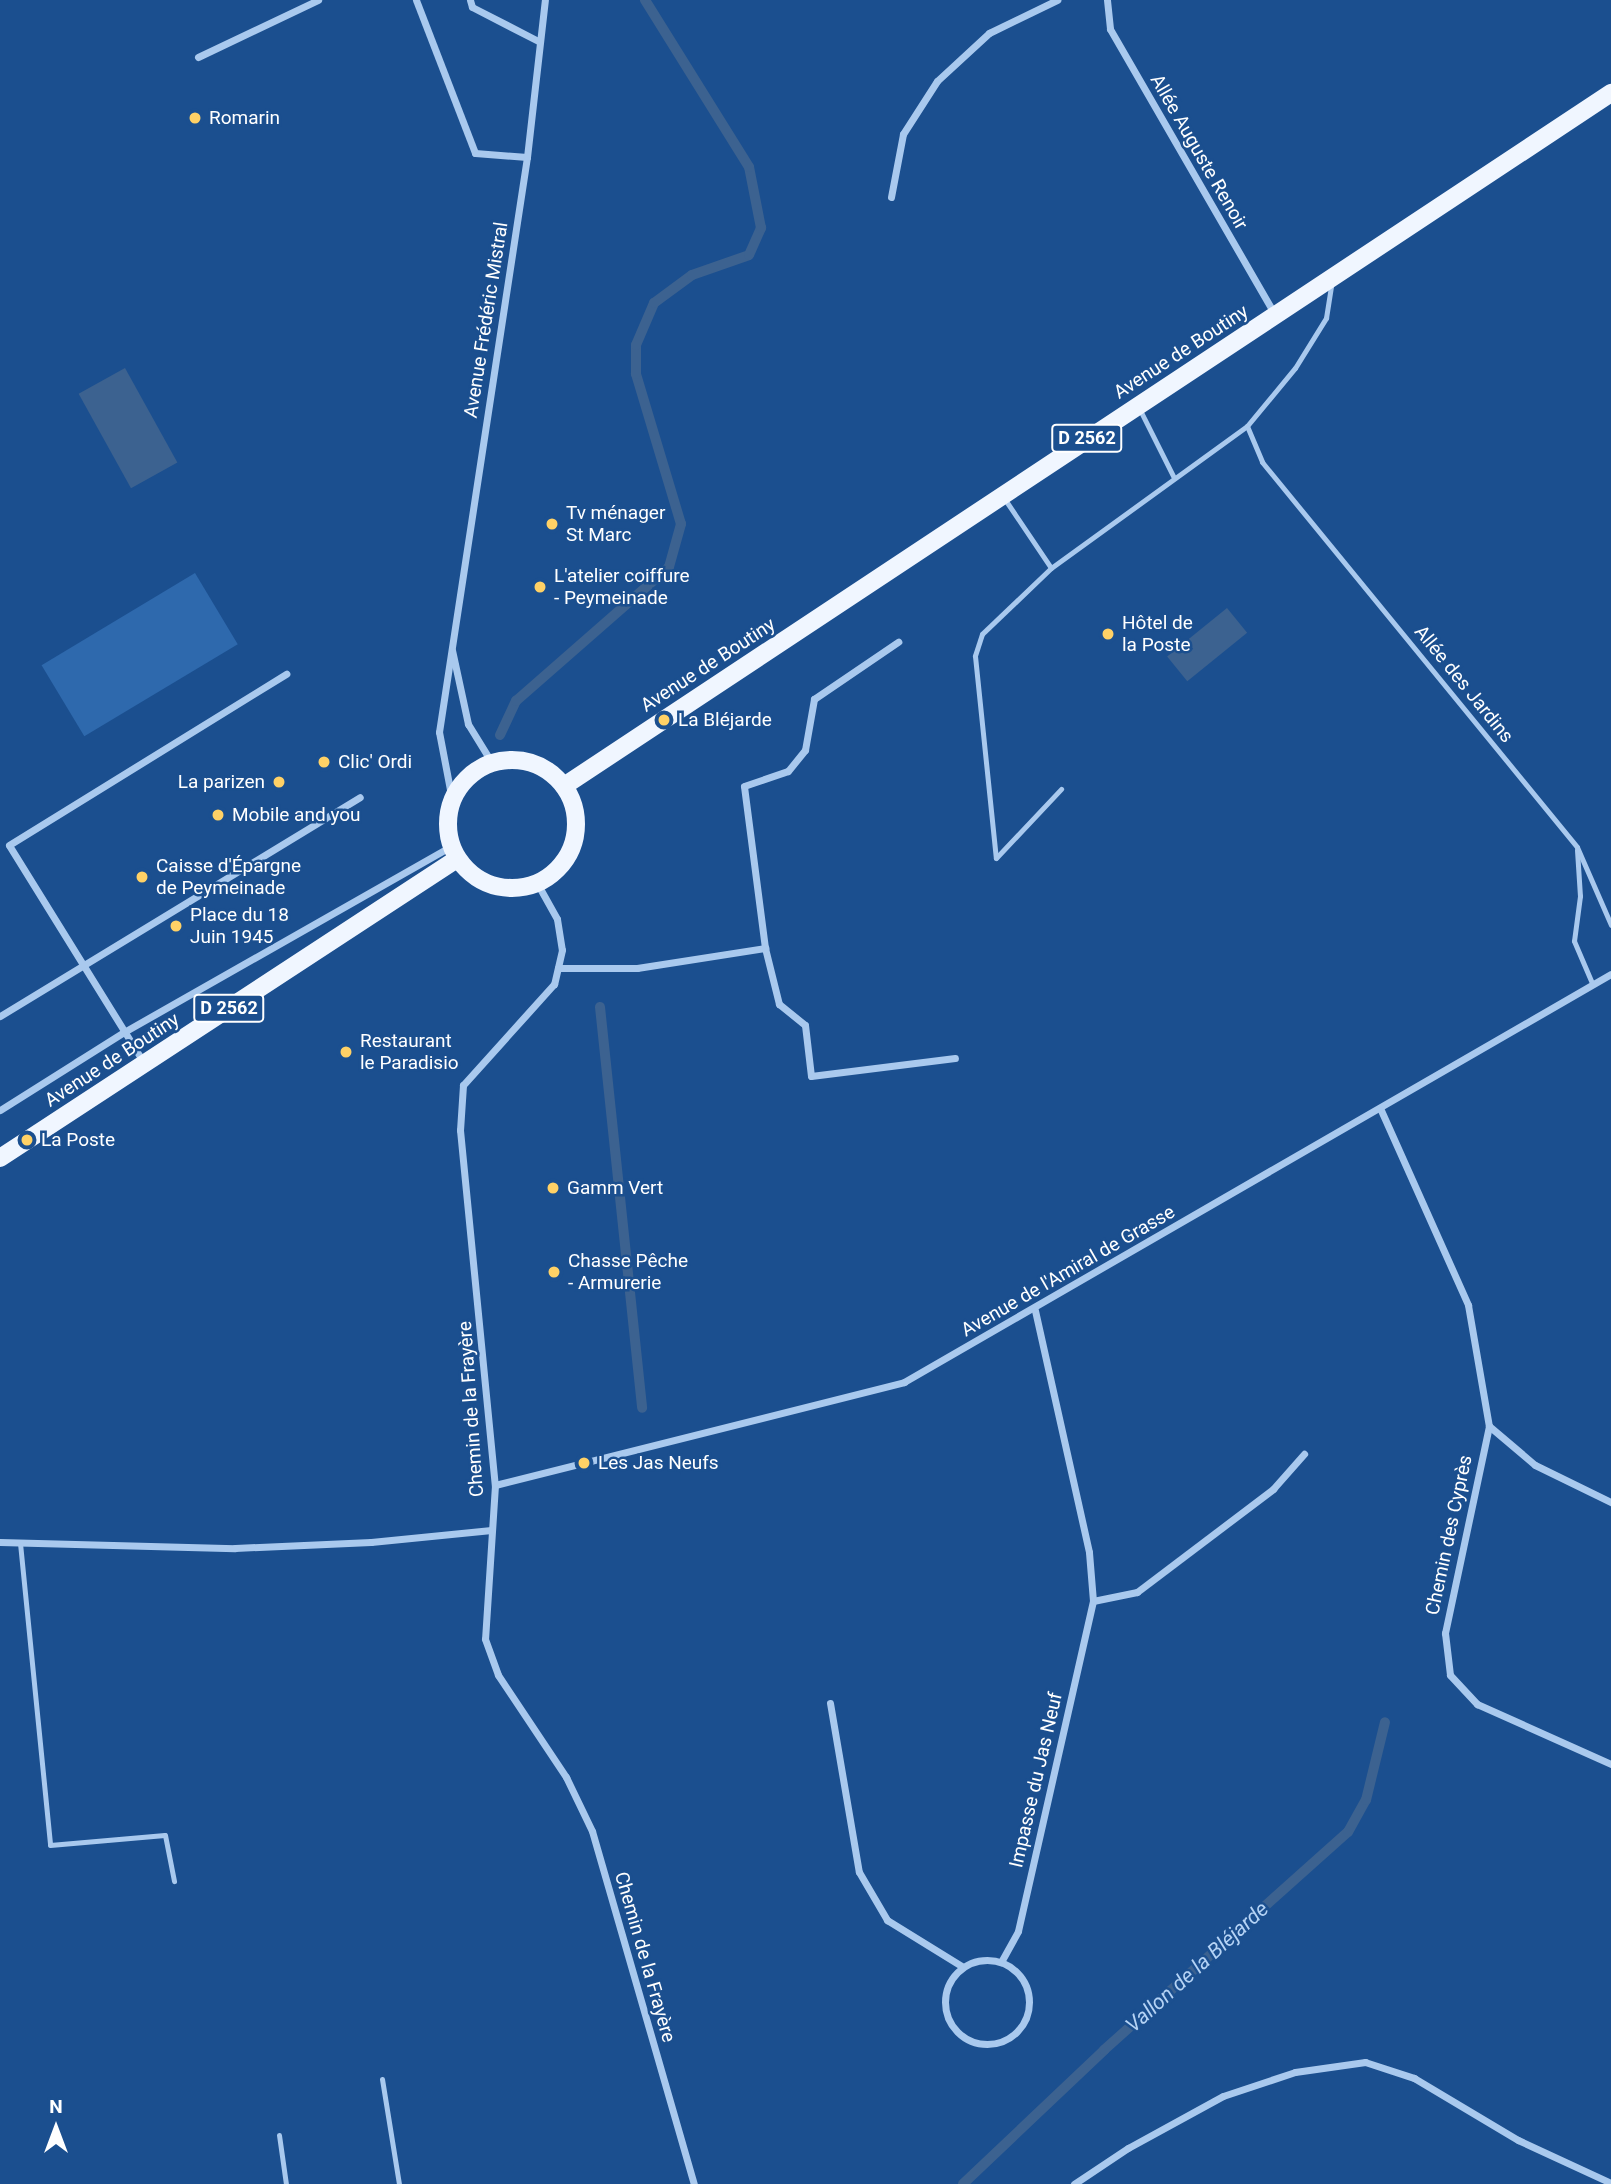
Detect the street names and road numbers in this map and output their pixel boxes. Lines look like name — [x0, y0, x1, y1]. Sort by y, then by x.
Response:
street label: Allée Auguste Renoir — [1145, 70, 1253, 234]
street label: Avenue Frédéric Mistral — [459, 220, 513, 420]
street label: Avenue de Boutiny — [1109, 300, 1253, 404]
road number: D 2562 — [1050, 424, 1124, 452]
street label: Avenue de Boutiny — [636, 613, 780, 717]
street label: Allée des Jardins — [1410, 621, 1518, 747]
road number: D 2562 — [192, 993, 266, 1023]
street label: Avenue de Boutiny — [40, 1008, 184, 1112]
street label: Avenue de l'Amiral de Grasse — [957, 1200, 1179, 1342]
street label: Chemin de la Frayère — [453, 1320, 489, 1498]
street label: Chemin des Cyprès — [1421, 1453, 1477, 1617]
street label: Impasse du Jas Neuf — [1005, 1690, 1067, 1870]
street label: Chemin de la Frayère — [610, 1869, 680, 2045]

